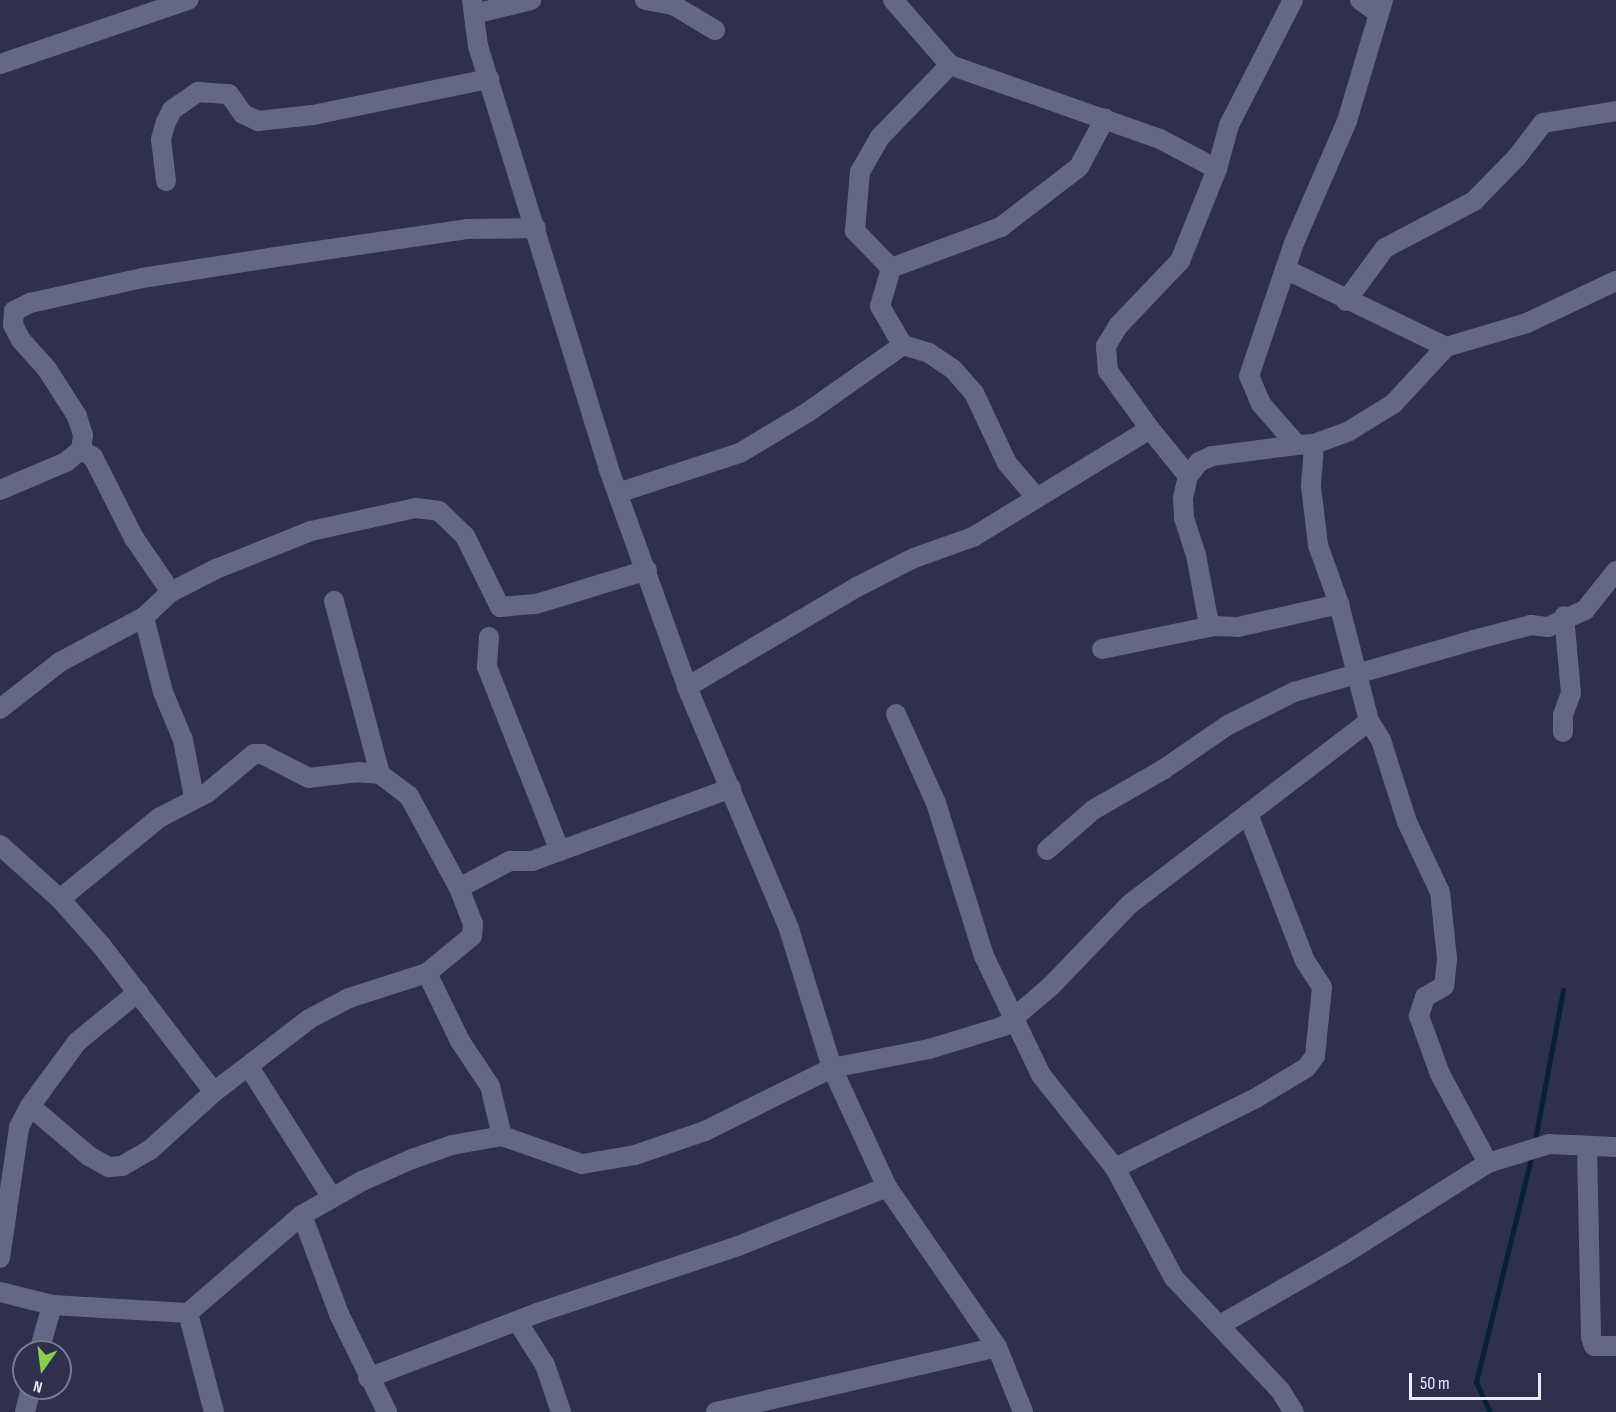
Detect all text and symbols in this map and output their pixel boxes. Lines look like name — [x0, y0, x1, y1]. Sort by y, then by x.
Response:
north arrow — [12, 1340, 72, 1400]
scale bar — [1412, 1361, 1544, 1399]
text: 50 m — [1420, 1373, 1450, 1394]
text: N — [32, 1376, 44, 1396]

